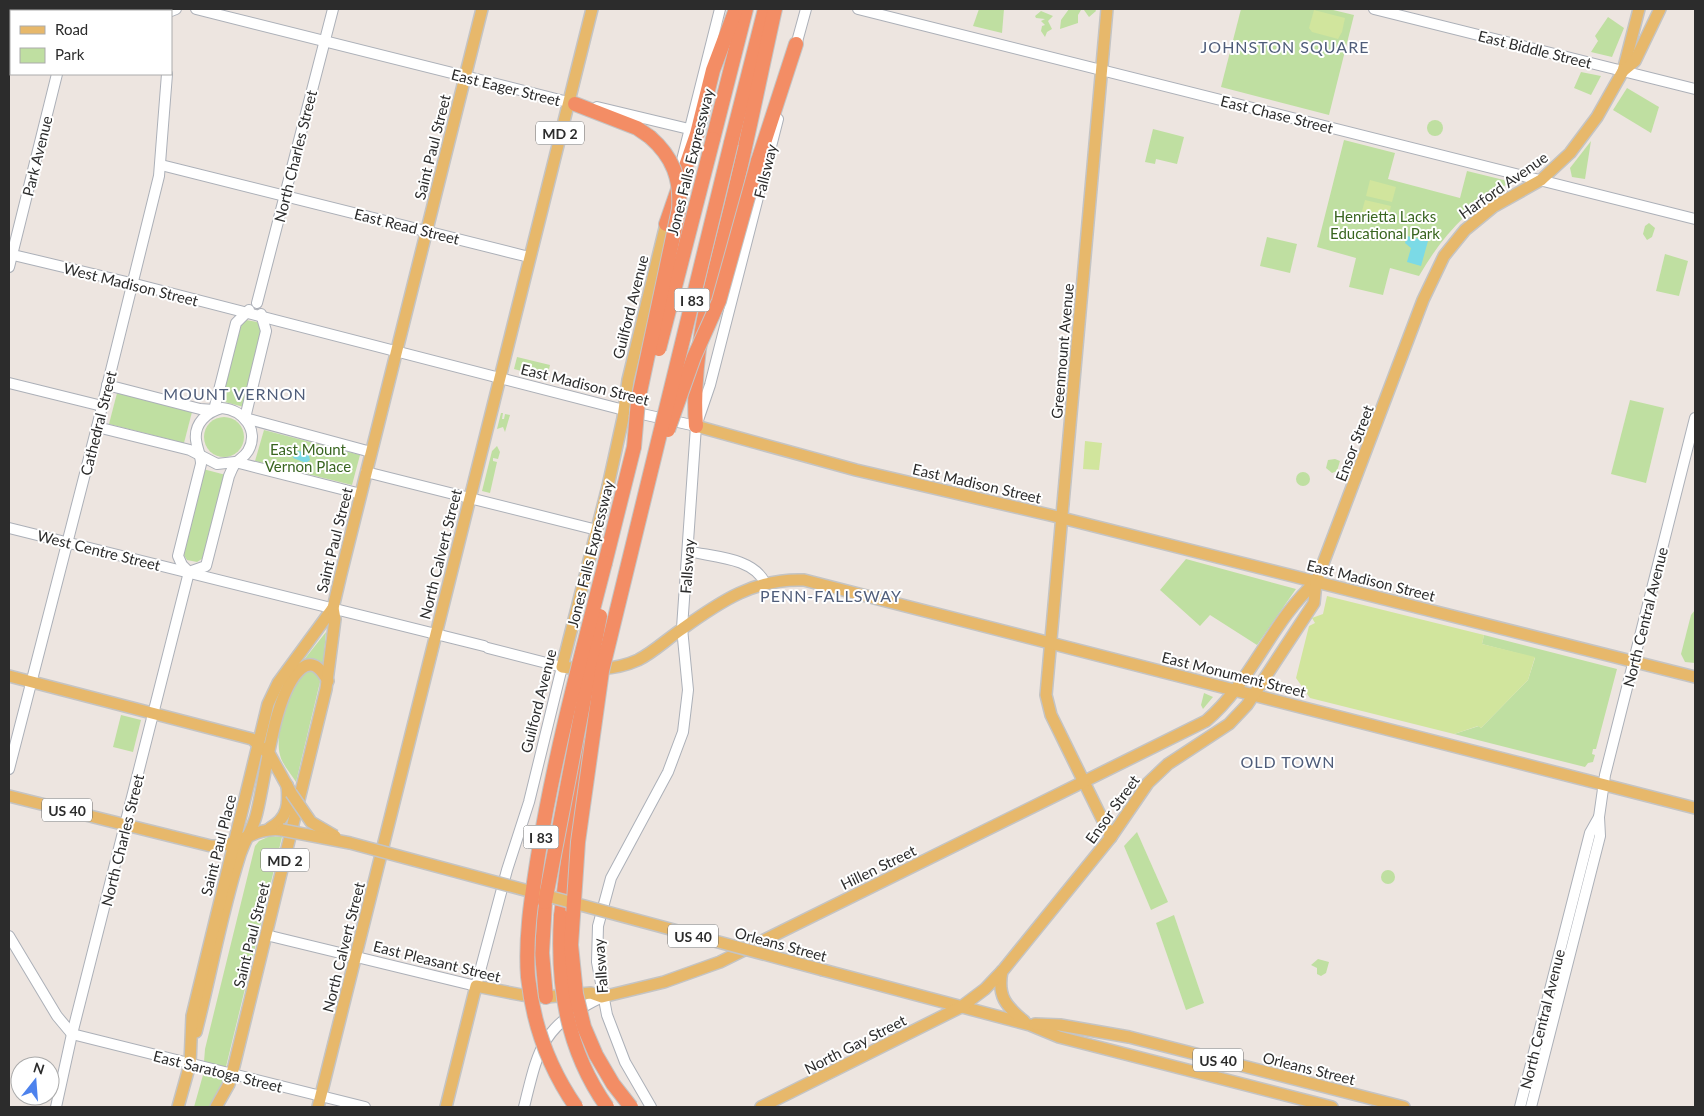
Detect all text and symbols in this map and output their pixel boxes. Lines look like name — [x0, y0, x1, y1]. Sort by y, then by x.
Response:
legend — [10, 10, 172, 75]
text: Road — [55, 20, 88, 38]
street label: East Biddle Street — [1476, 26, 1594, 72]
district label: JOHNSTON SQUARE — [1201, 37, 1369, 56]
text: Park — [55, 45, 85, 63]
street label: East Eager Street — [450, 65, 563, 109]
street label: Jones Falls Expressway — [663, 86, 717, 237]
street label: North Charles Street — [270, 88, 320, 224]
street label: East Chase Street — [1219, 91, 1336, 137]
street label: Saint Paul Street — [410, 92, 454, 202]
street label: Park Avenue — [18, 114, 56, 198]
road number: MD 2 — [536, 122, 584, 144]
street label: Fallsway — [750, 142, 780, 200]
street label: Harford Avenue — [1455, 148, 1551, 222]
street label: East Read Street — [353, 204, 462, 248]
park label: Henrietta Lacks Educational Park — [1330, 207, 1440, 242]
street label: Guilford Avenue — [608, 253, 652, 361]
street label: West Madison Street — [62, 259, 201, 310]
street label: Greenmount Avenue — [1047, 282, 1077, 420]
road number: I 83 — [674, 288, 710, 312]
street label: East Madison Street — [519, 359, 652, 409]
street label: Cathedral Street — [76, 368, 120, 477]
district label: MOUNT VERNON — [163, 384, 307, 403]
street label: Ensor Street — [1331, 402, 1377, 484]
park label: East Mount Vernon Place — [265, 440, 351, 475]
street label: East Madison Street — [911, 459, 1044, 507]
street label: Jones Falls Expressway — [563, 478, 617, 629]
street label: Saint Paul Street — [312, 485, 356, 595]
street label: North Calvert Street — [415, 487, 465, 621]
street label: West Centre Street — [36, 526, 163, 574]
street label: Fallsway — [676, 538, 698, 594]
street label: North Central Avenue — [1619, 545, 1671, 689]
street label: East Madison Street — [1305, 555, 1438, 605]
district label: PENN-FALLSWAY — [760, 586, 902, 605]
street label: Guilford Avenue — [516, 647, 560, 755]
street label: East Monument Street — [1160, 647, 1309, 701]
district label: OLD TOWN — [1240, 752, 1336, 771]
street label: Ensor Street — [1081, 771, 1143, 847]
street label: North Charles Street — [97, 772, 147, 908]
street label: Saint Paul Place — [197, 793, 239, 897]
road number: US 40 — [42, 798, 92, 822]
road number: I 83 — [524, 826, 558, 849]
street label: Hillen Street — [837, 841, 919, 893]
road number: MD 2 — [261, 848, 309, 872]
street label: Saint Paul Street — [229, 880, 273, 990]
street label: North Calvert Street — [318, 880, 368, 1014]
street label: Orleans Street — [733, 923, 830, 965]
road number: US 40 — [668, 924, 718, 948]
street label: East Pleasant Street — [371, 936, 503, 986]
street label: Fallsway — [589, 938, 611, 994]
street label: North Central Avenue — [1516, 947, 1568, 1091]
street label: North Gay Street — [801, 1010, 909, 1077]
street label: East Saratoga Street — [152, 1046, 285, 1096]
road number: US 40 — [1193, 1048, 1243, 1072]
street label: Orleans Street — [1261, 1048, 1358, 1088]
north arrow — [10, 1056, 60, 1106]
text: N — [31, 1058, 47, 1078]

